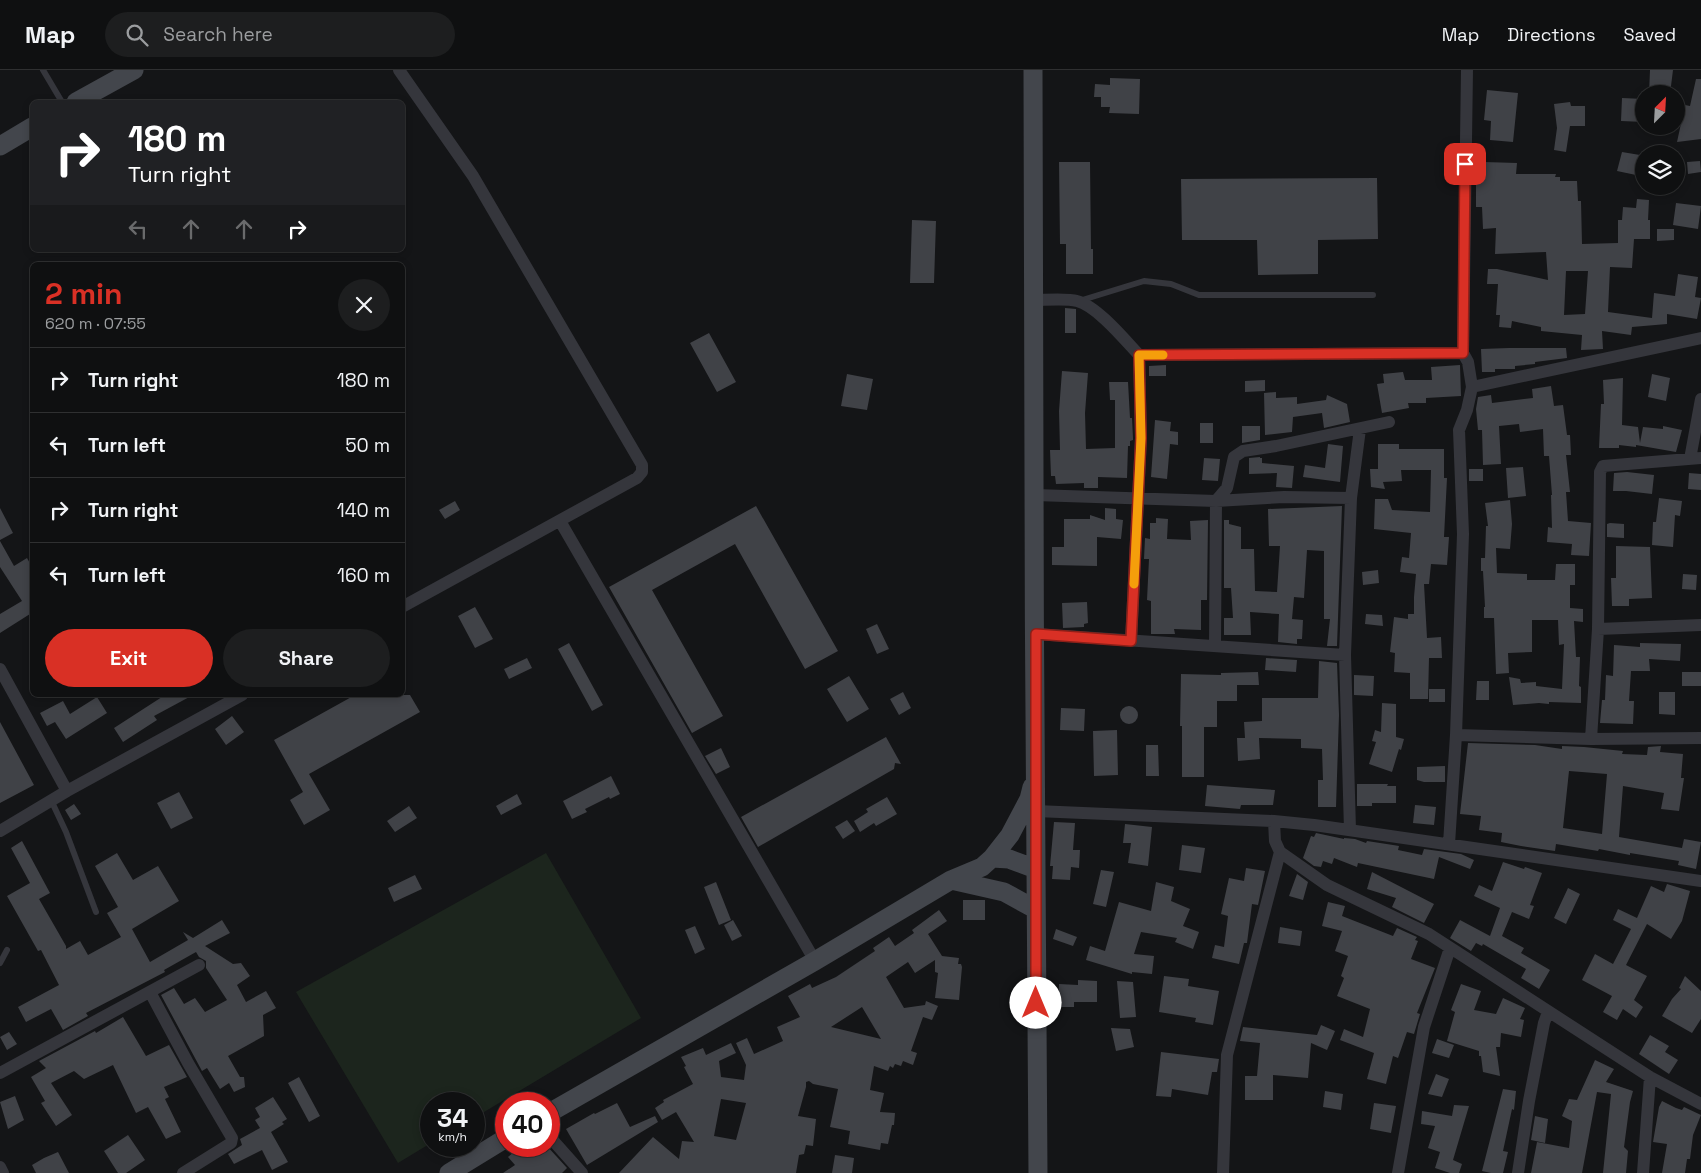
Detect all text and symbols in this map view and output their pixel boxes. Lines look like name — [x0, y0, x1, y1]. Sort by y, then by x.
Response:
search box — [105, 12, 455, 57]
text: Map — [25, 19, 75, 50]
icon: search — [123, 21, 151, 49]
text: Search here — [163, 22, 273, 47]
text: Map — [1442, 23, 1479, 46]
text: Directions — [1507, 23, 1596, 46]
text: Saved — [1624, 23, 1676, 46]
north arrow — [1635, 85, 1685, 135]
map controls — [1635, 85, 1685, 195]
text: 180 m — [128, 117, 226, 161]
icon: right — [45, 120, 110, 185]
pin — [1444, 143, 1486, 185]
button: layers — [1635, 145, 1685, 195]
icon: arrive — [1451, 150, 1479, 178]
text: Turn right — [128, 160, 231, 188]
icon: left — [124, 215, 152, 243]
icon: ahead — [177, 215, 205, 243]
icon: ahead — [230, 215, 258, 243]
icon: right — [283, 215, 311, 243]
text: 2 min — [45, 274, 123, 313]
button: close — [338, 279, 390, 331]
text: 620 m · 07:55 — [45, 313, 146, 334]
icon: right — [45, 366, 73, 394]
text: Turn right — [88, 368, 178, 393]
text: 180 m — [337, 368, 390, 393]
icon: left — [45, 431, 73, 459]
text: Turn left — [88, 433, 166, 458]
text: 50 m — [345, 433, 390, 458]
icon: right — [45, 496, 73, 524]
text: Turn right — [88, 498, 178, 523]
text: 140 m — [337, 498, 390, 523]
icon: left — [45, 561, 73, 589]
text: Turn left — [88, 563, 166, 588]
text: 160 m — [337, 563, 390, 588]
button: Exit — [45, 629, 213, 687]
button: Share — [223, 629, 390, 687]
position arrow — [1009, 976, 1061, 1028]
speed limit sign: 40 — [495, 1092, 560, 1157]
text: 34 — [437, 1102, 468, 1134]
text: km/h — [438, 1129, 467, 1145]

